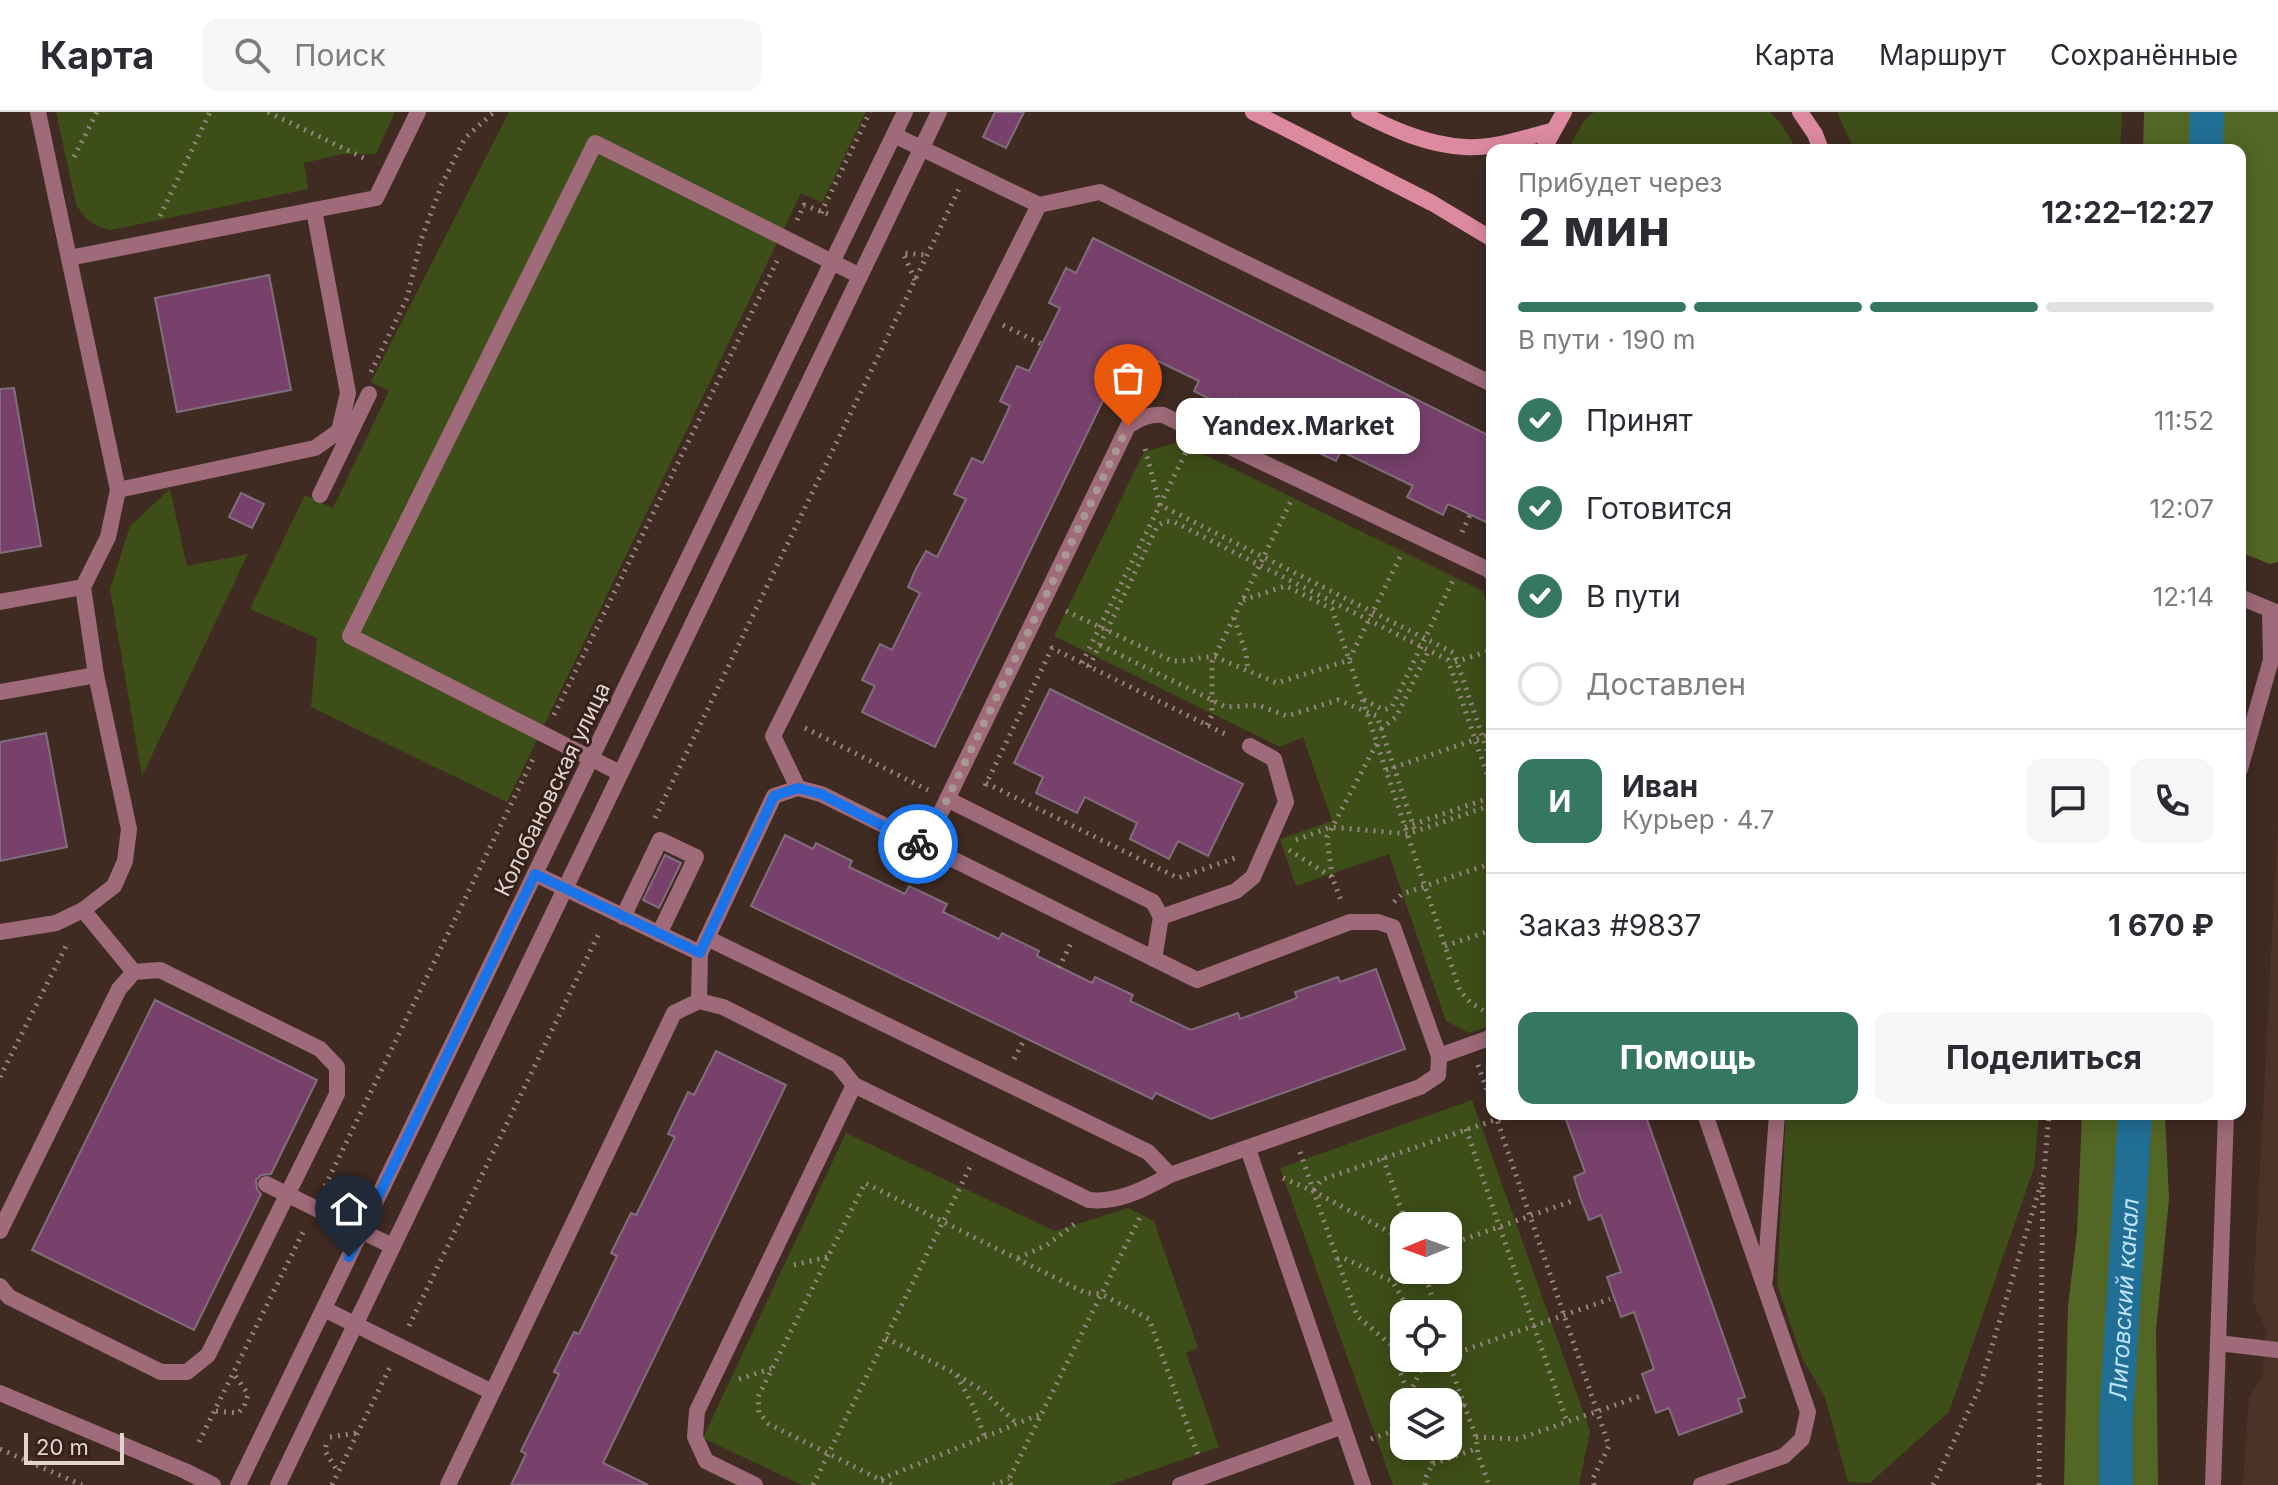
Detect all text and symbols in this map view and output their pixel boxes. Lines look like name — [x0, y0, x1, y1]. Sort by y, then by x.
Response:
search box — [202, 19, 762, 91]
text: Карта — [40, 32, 154, 78]
icon: search — [230, 33, 274, 77]
text: Поиск — [294, 37, 386, 73]
text: Карта — [1755, 38, 1835, 72]
text: Маршрут — [1879, 38, 2006, 72]
text: Сохранённые — [2050, 38, 2238, 72]
text: Прибудет через — [1518, 167, 1722, 198]
text: 12:22–12:27 — [2041, 194, 2214, 230]
text: 2 мин — [1518, 196, 1670, 259]
text: В пути · 190 m — [1518, 324, 1695, 355]
pin — [1094, 344, 1162, 426]
icon: bag — [1106, 356, 1150, 400]
callout: Yandex.Market — [1176, 398, 1420, 454]
icon: check — [1518, 398, 1562, 442]
text: Принят — [1586, 402, 1693, 438]
text: 11:52 — [2154, 405, 2214, 436]
text: Yandex.Market — [1202, 410, 1394, 441]
icon: check — [1518, 486, 1562, 530]
text: Готовится — [1586, 490, 1732, 526]
text: 12:07 — [2149, 493, 2214, 524]
icon: check — [1518, 574, 1562, 618]
text: В пути — [1586, 578, 1681, 614]
text: 12:14 — [2153, 581, 2214, 612]
text: Доставлен — [1586, 666, 1746, 702]
street label: Колобановская улица — [489, 678, 615, 900]
button: chat — [2026, 759, 2110, 843]
button: phone — [2130, 759, 2214, 843]
text: Иван — [1622, 768, 1698, 804]
text: И — [1549, 783, 1571, 819]
courier — [878, 804, 958, 884]
text: Курьер · 4.7 — [1622, 804, 1774, 835]
icon: bike — [896, 822, 940, 866]
text: Заказ #9837 — [1518, 907, 1701, 943]
text: 1 670 ₽ — [2108, 907, 2214, 943]
button: Помощь — [1518, 1012, 1858, 1104]
button: Поделиться — [1874, 1012, 2214, 1104]
pin — [315, 1175, 383, 1257]
icon: home — [327, 1187, 371, 1231]
water label: Лиговский канал — [2103, 1197, 2144, 1401]
north arrow — [1390, 1212, 1462, 1284]
map controls — [1390, 1212, 1462, 1460]
button: locate — [1390, 1300, 1462, 1372]
button: layers — [1390, 1388, 1462, 1460]
scale bar — [24, 1429, 124, 1465]
text: 20 m — [36, 1434, 89, 1460]

